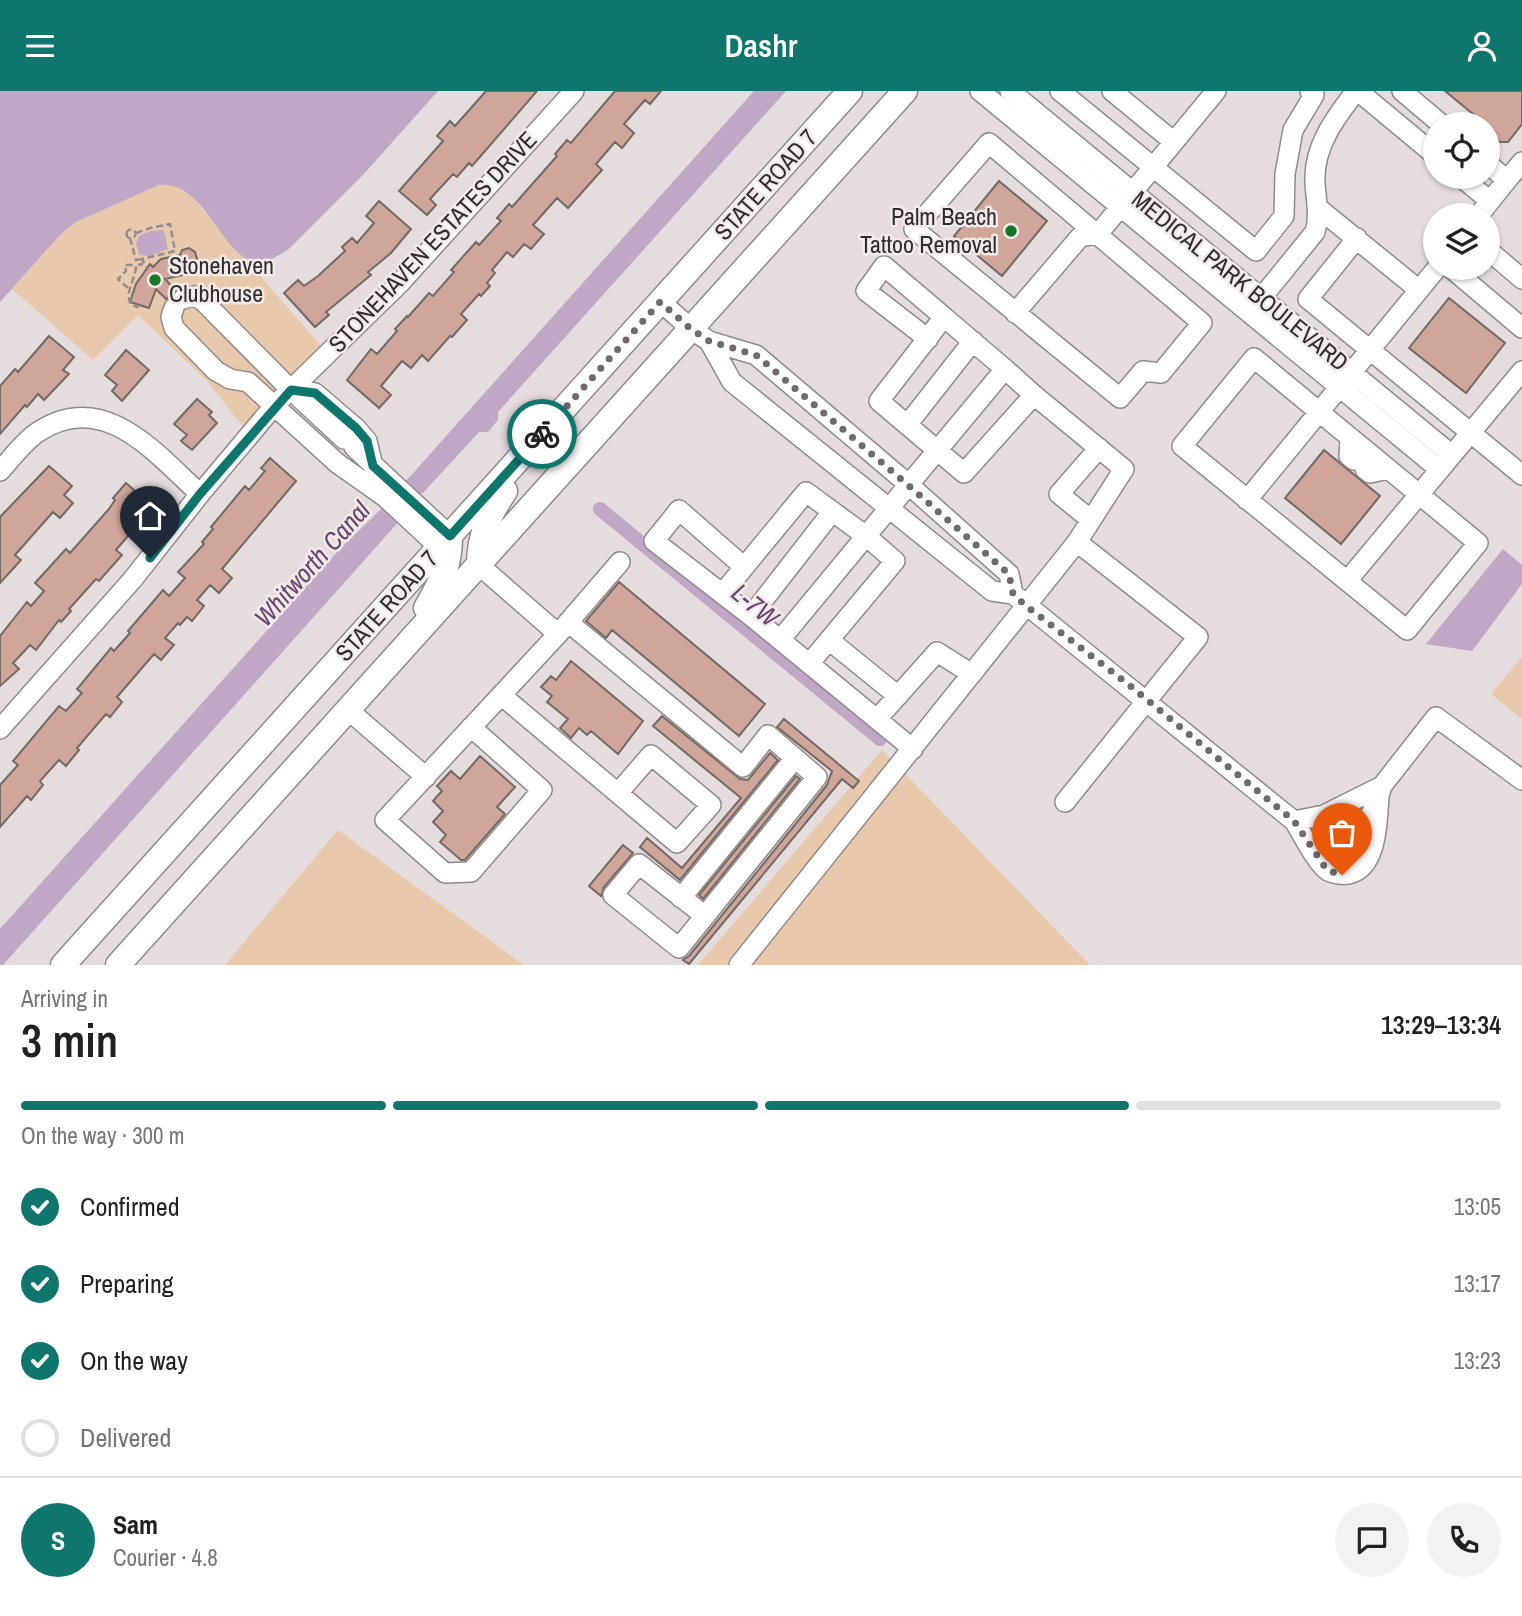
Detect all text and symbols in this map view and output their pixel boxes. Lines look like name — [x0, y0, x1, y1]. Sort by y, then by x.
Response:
text: Dashr — [725, 24, 797, 67]
icon: menu — [21, 27, 59, 65]
icon: person — [1463, 27, 1501, 65]
map controls — [1423, 112, 1500, 280]
button: locate — [1423, 112, 1500, 189]
street label: STATE ROAD 7 — [707, 122, 824, 247]
street label: STONEHAVEN ESTATES DRIVE — [321, 124, 543, 359]
street label: MEDICAL PARK BOULEVARD — [1126, 183, 1356, 378]
place label: Palm Beach Tattoo Removal — [860, 200, 997, 260]
button: layers — [1423, 203, 1500, 280]
marker: Palm Beach Tattoo Removal — [1003, 223, 1019, 239]
place label: Stonehaven Clubhouse — [169, 249, 274, 309]
marker: Stonehaven Clubhouse — [147, 272, 163, 288]
courier — [507, 399, 577, 469]
icon: bike — [523, 415, 561, 453]
pin — [120, 486, 180, 558]
water label: Whitworth Canal — [246, 492, 378, 634]
icon: home — [131, 497, 169, 535]
street label: STATE ROAD 7 — [328, 543, 445, 668]
water label: L-7W — [725, 575, 788, 635]
pin — [1312, 803, 1372, 875]
icon: bag — [1323, 814, 1361, 852]
text: Arriving in — [21, 983, 108, 1014]
text: 13:29–13:34 — [1381, 1007, 1501, 1042]
text: 3 min — [21, 1009, 118, 1071]
text: On the way · 300 m — [21, 1120, 185, 1151]
icon: check — [21, 1188, 59, 1226]
text: Confirmed — [80, 1189, 180, 1224]
text: 13:05 — [1454, 1191, 1501, 1222]
icon: check — [21, 1265, 59, 1303]
text: Preparing — [80, 1266, 174, 1301]
text: 13:17 — [1454, 1268, 1501, 1299]
icon: check — [21, 1342, 59, 1380]
text: On the way — [80, 1343, 188, 1378]
text: 13:23 — [1454, 1345, 1501, 1376]
text: Delivered — [80, 1420, 171, 1455]
button: chat — [1335, 1503, 1409, 1577]
button: phone — [1427, 1503, 1501, 1577]
text: Sam — [113, 1507, 158, 1542]
text: S — [51, 1523, 65, 1558]
text: Courier · 4.8 — [113, 1542, 218, 1573]

